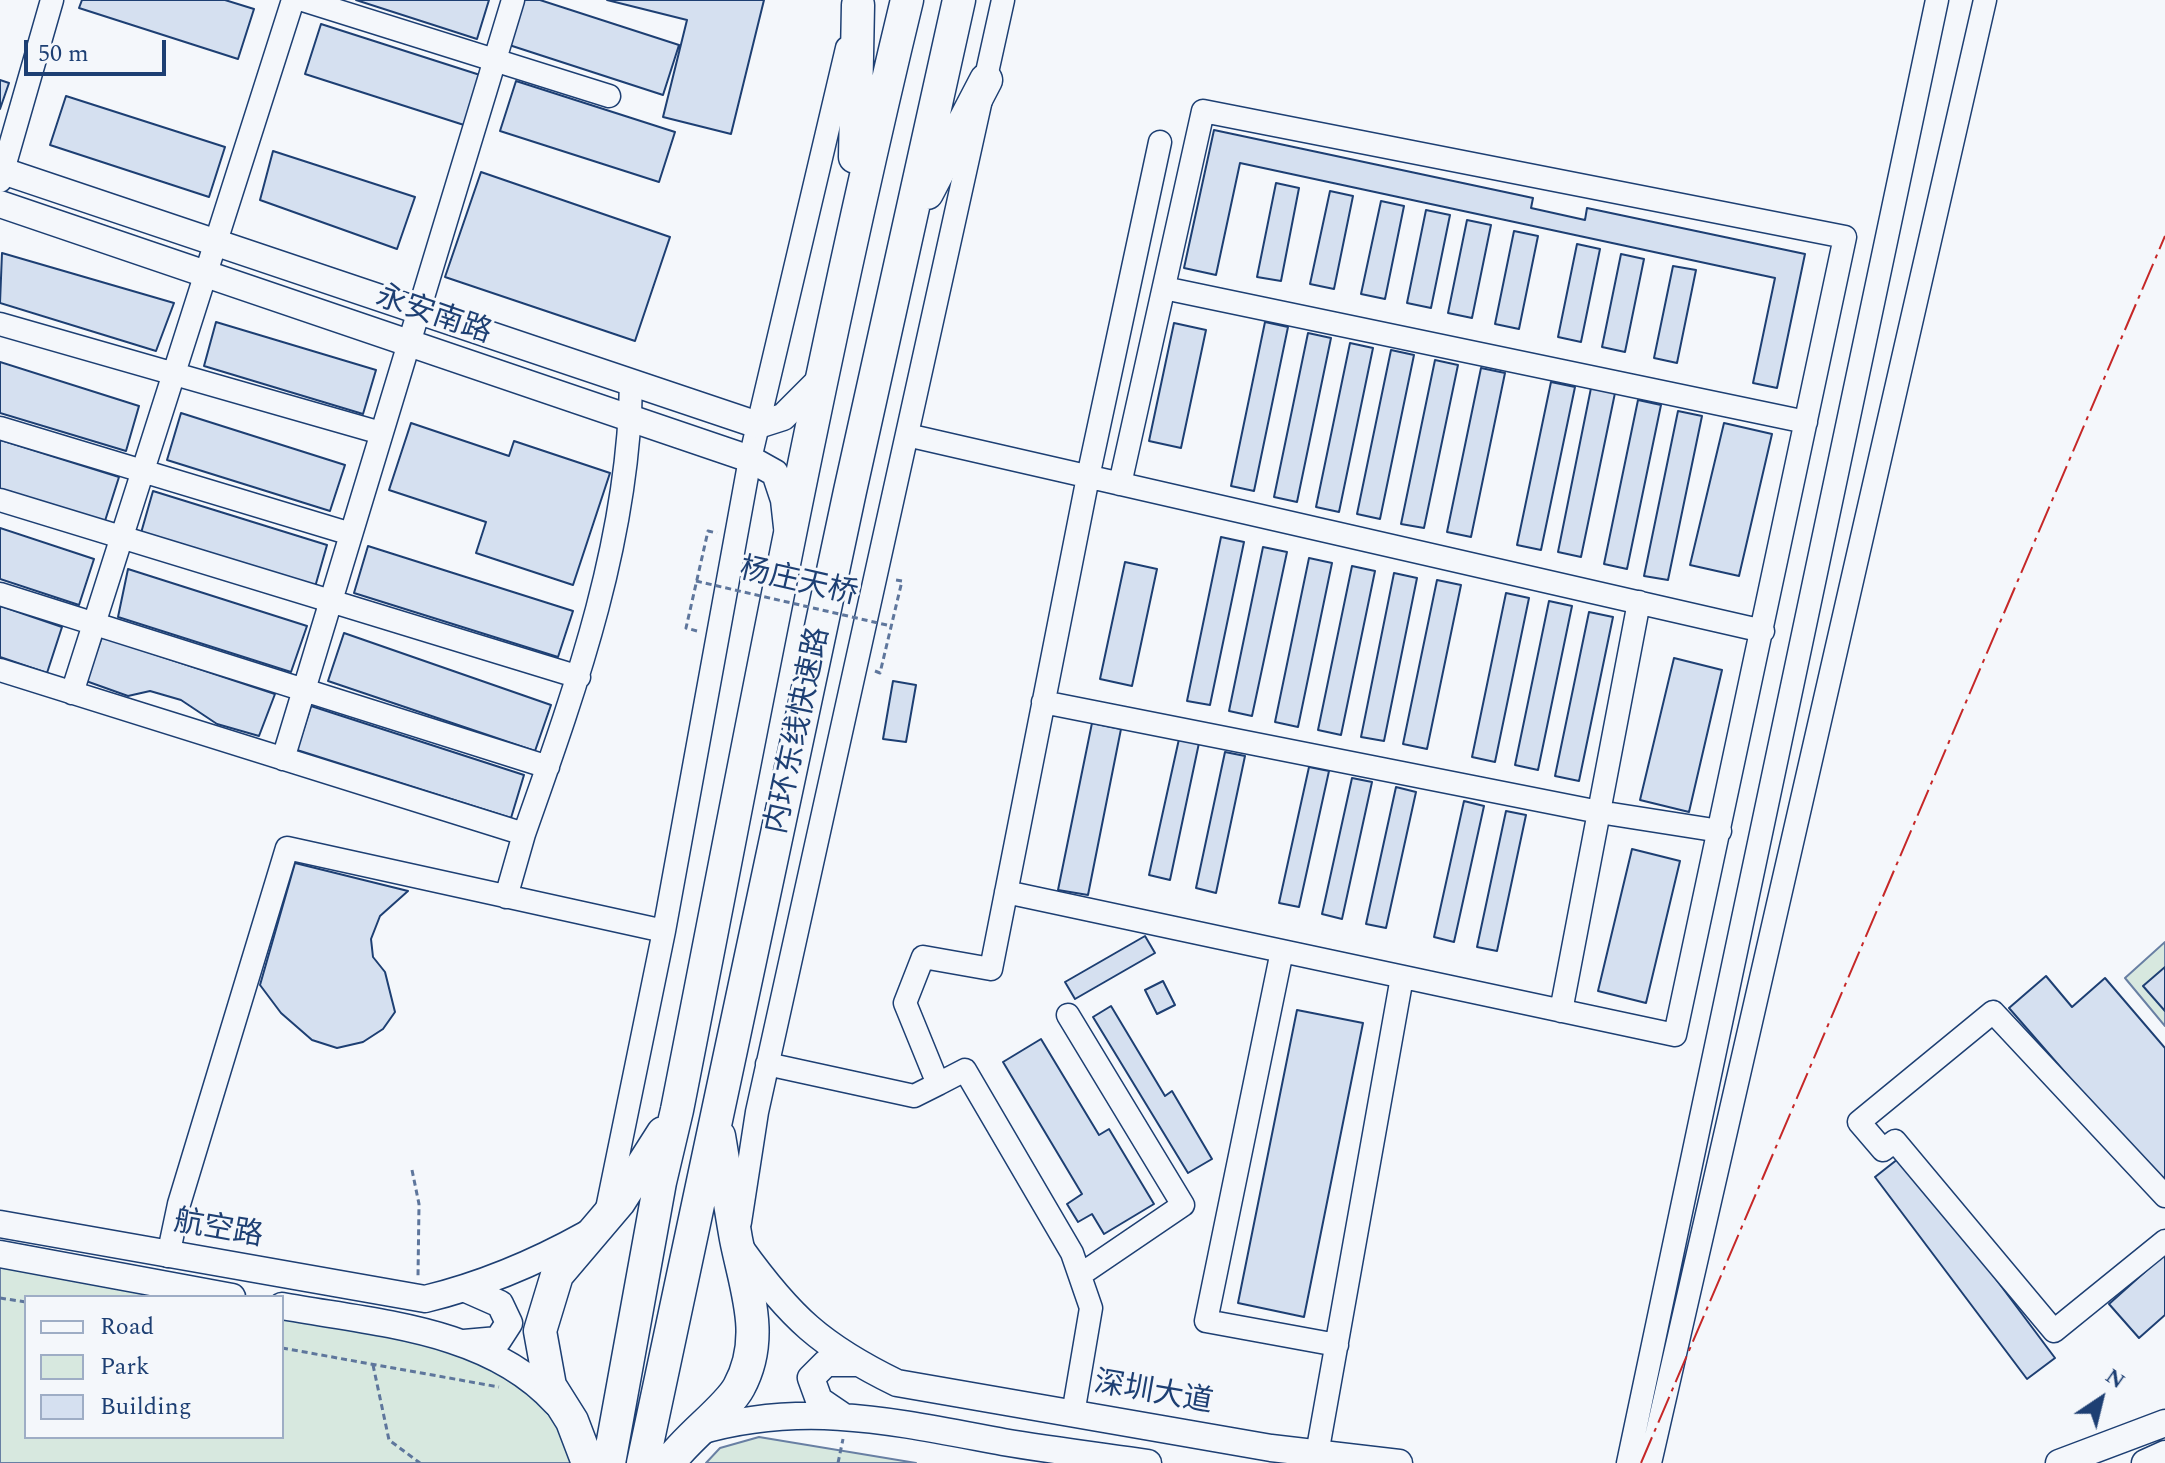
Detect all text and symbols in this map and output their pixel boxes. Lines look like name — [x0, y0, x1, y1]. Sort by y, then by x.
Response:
scale bar — [28, 24, 170, 74]
text: 50 m — [38, 36, 89, 72]
street label: 永安南路 — [370, 280, 496, 354]
street label: 杨庄天桥 — [735, 553, 861, 615]
street label: 内环东线快速路 — [761, 625, 839, 837]
street label: 航空路 — [171, 1205, 265, 1257]
legend — [24, 1295, 284, 1439]
text: Road — [100, 1309, 154, 1345]
text: Park — [100, 1349, 150, 1385]
north arrow — [2061, 1359, 2141, 1439]
text: N — [2098, 1360, 2132, 1398]
street label: 深圳大道 — [1091, 1367, 1215, 1423]
text: Building — [100, 1389, 192, 1425]

